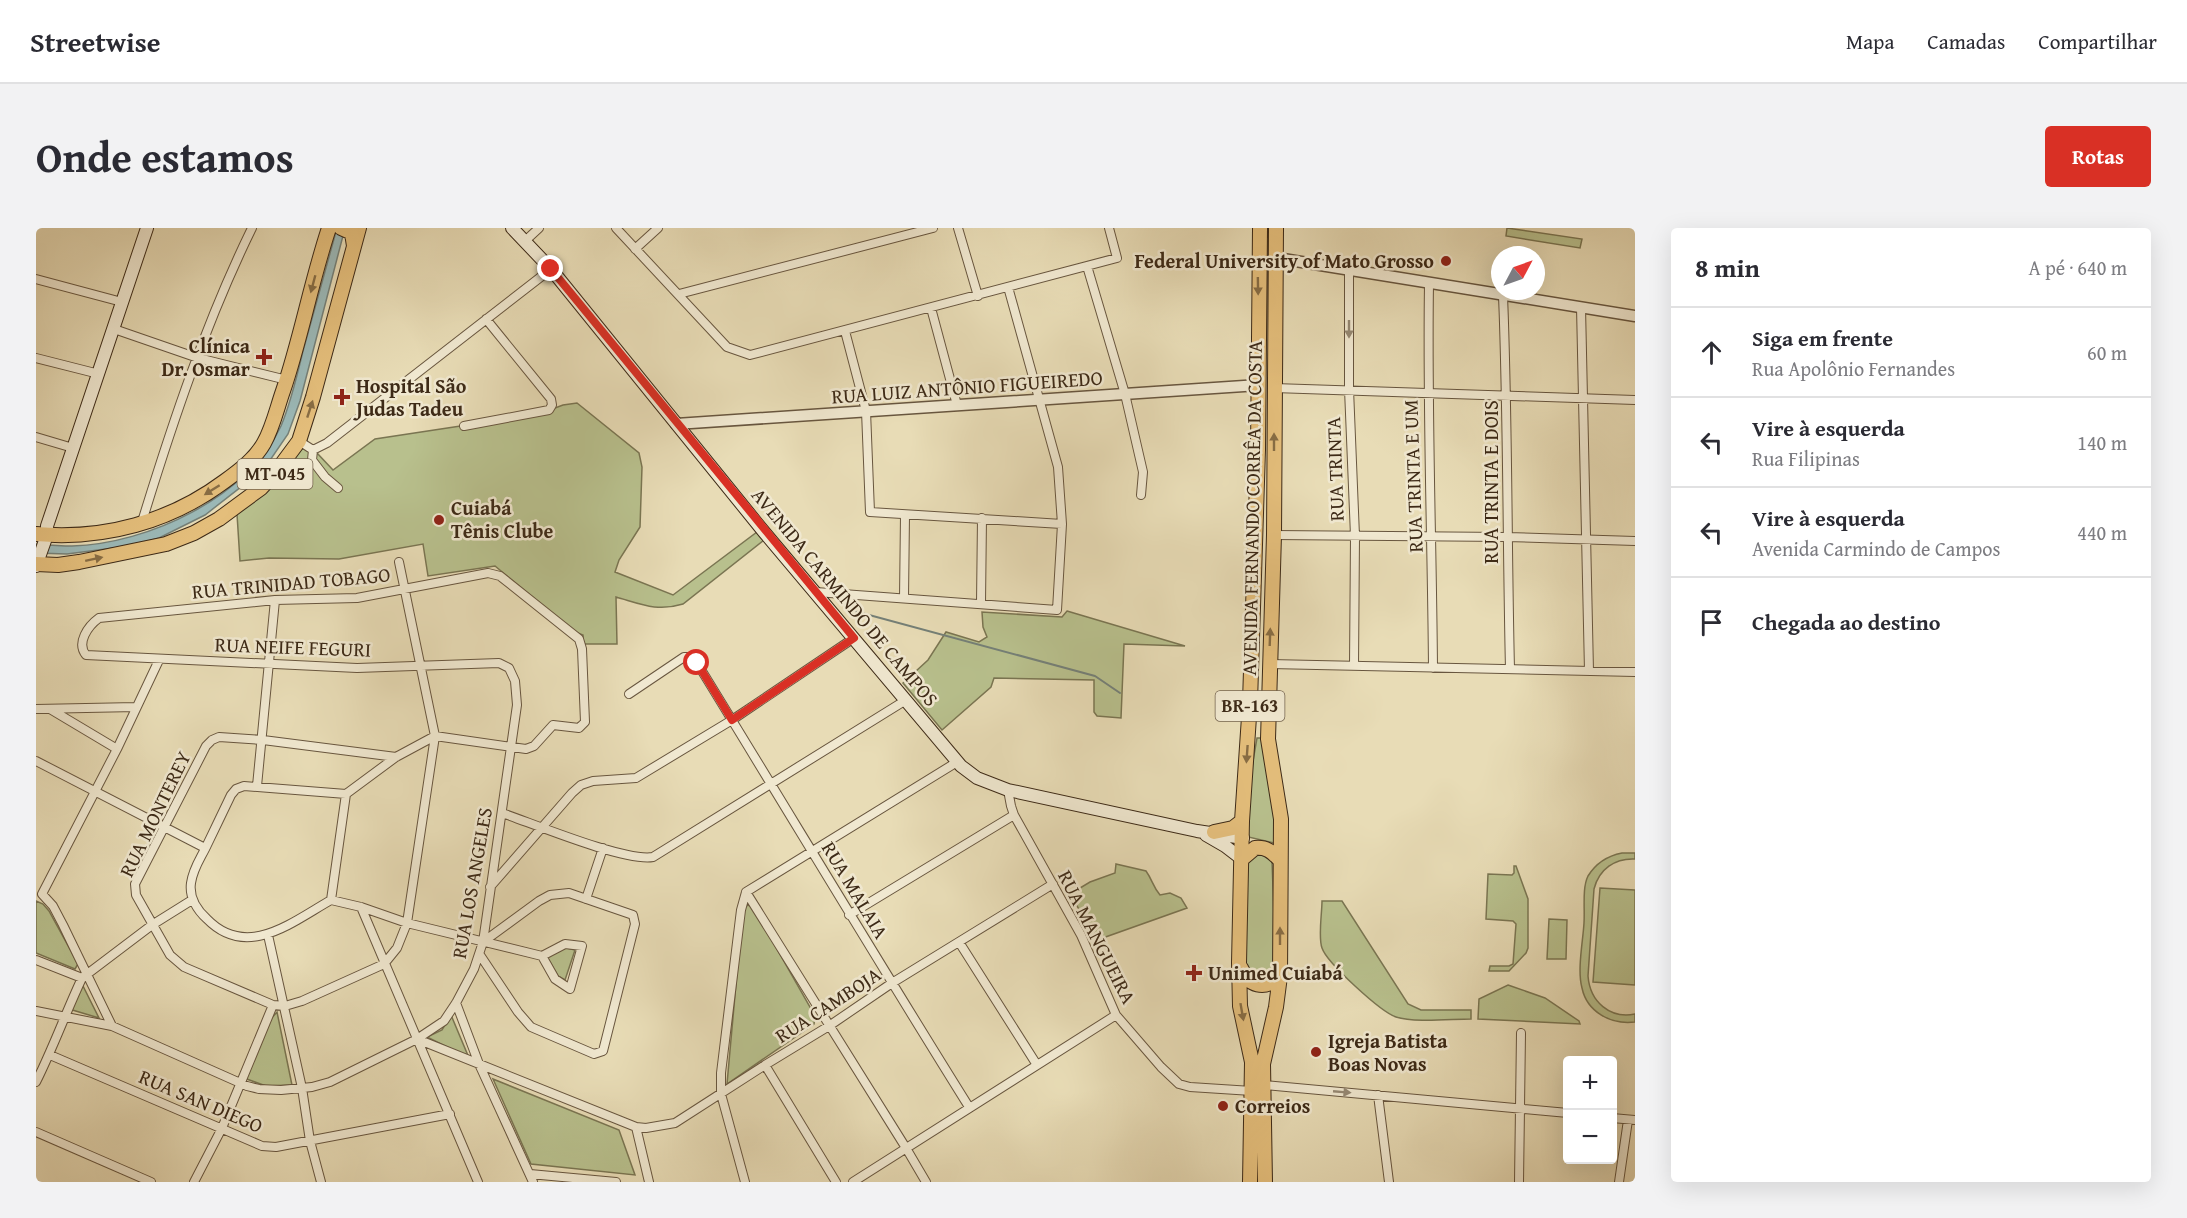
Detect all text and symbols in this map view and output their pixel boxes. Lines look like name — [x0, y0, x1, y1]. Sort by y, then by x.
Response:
text: Streetwise — [30, 21, 160, 62]
text: Mapa — [1846, 26, 1894, 57]
text: Camadas — [1927, 26, 2005, 57]
text: Compartilhar — [2038, 26, 2157, 57]
text: Onde estamos — [36, 126, 294, 187]
button: Rotas — [2045, 126, 2151, 187]
place label: Federal University of Mato Grosso — [1135, 246, 1434, 275]
north arrow — [1491, 246, 1545, 300]
text: 8 min — [1695, 248, 1760, 287]
text: A pé · 640 m — [2029, 253, 2127, 282]
marker: Federal University of Mato Grosso — [1439, 254, 1453, 268]
route end — [537, 255, 563, 281]
one-way arrow — [308, 275, 317, 293]
one-way arrow — [1253, 277, 1263, 296]
one-way arrow — [1344, 320, 1354, 339]
text: Siga em frente — [1752, 322, 1893, 354]
place label: Clínica Dr. Osmar — [161, 331, 251, 383]
icon: ahead — [1695, 336, 1728, 369]
text: 60 m — [2087, 338, 2127, 367]
street label: AVENIDA FERNANDO CORRÊA DA COSTA — [1234, 340, 1269, 676]
marker: Clínica Dr. Osmar — [255, 348, 273, 366]
text: Rua Apolônio Fernandes — [1752, 354, 1955, 383]
street label: RUA LUIZ ANTÔNIO FIGUEIREDO — [830, 363, 1104, 410]
place label: Hospital São Judas Tadeu — [353, 371, 467, 423]
marker: Hospital São Judas Tadeu — [333, 388, 351, 406]
street label: RUA TRINTA E UM — [1395, 399, 1430, 553]
one-way arrow — [305, 400, 315, 418]
street label: RUA TRINTA E DOIS — [1476, 400, 1505, 564]
text: Vire à esquerda — [1752, 412, 1905, 444]
street label: RUA TRINTA — [1318, 416, 1351, 522]
icon: left — [1695, 426, 1728, 459]
text: 140 m — [2077, 428, 2127, 457]
one-way arrow — [1269, 433, 1279, 452]
text: Rua Filipinas — [1752, 444, 1860, 473]
road number: MT-045 — [238, 459, 312, 489]
street label: AVENIDA CARMINDO DE CAMPOS — [745, 481, 946, 712]
one-way arrow — [204, 484, 220, 495]
place label: Cuiabá Tênis Clube — [451, 493, 554, 545]
text: Vire à esquerda — [1752, 502, 1905, 534]
marker: Cuiabá Tênis Clube — [432, 513, 446, 527]
icon: left — [1695, 516, 1728, 549]
text: 440 m — [2077, 518, 2127, 547]
text: Avenida Carmindo de Campos — [1752, 534, 2001, 563]
one-way arrow — [85, 554, 104, 563]
street label: RUA TRINIDAD TOBAGO — [191, 559, 391, 606]
icon: arrive — [1695, 606, 1728, 639]
text: Chegada ao destino — [1752, 606, 1940, 638]
one-way arrow — [1266, 628, 1275, 647]
street label: RUA NEIFE FEGURI — [214, 629, 372, 664]
route start — [683, 649, 709, 675]
road number: BR-163 — [1216, 691, 1284, 721]
one-way arrow — [1242, 745, 1251, 764]
street label: RUA MONTEREY — [112, 746, 198, 882]
street label: RUA LOS ANGELES — [444, 805, 499, 961]
street label: RUA MALAIA — [815, 836, 896, 944]
street label: RUA MANGUEIRA — [1051, 865, 1144, 1009]
one-way arrow — [1275, 927, 1285, 946]
place label: Unimed Cuiabá — [1208, 958, 1344, 987]
street label: RUA CAMBOJA — [769, 959, 886, 1050]
marker: Unimed Cuiabá — [1185, 964, 1203, 982]
one-way arrow — [1238, 1002, 1247, 1021]
place label: Igreja Batista Boas Novas — [1328, 1026, 1448, 1078]
marker: Igreja Batista Boas Novas — [1309, 1045, 1323, 1059]
map controls — [1563, 1056, 1617, 1164]
button: + — [1563, 1056, 1617, 1110]
street label: RUA SAN DIEGO — [135, 1061, 268, 1140]
one-way arrow — [1333, 1087, 1352, 1097]
place label: Correios — [1235, 1091, 1310, 1120]
marker: Correios — [1216, 1099, 1230, 1113]
button: − — [1563, 1110, 1617, 1164]

